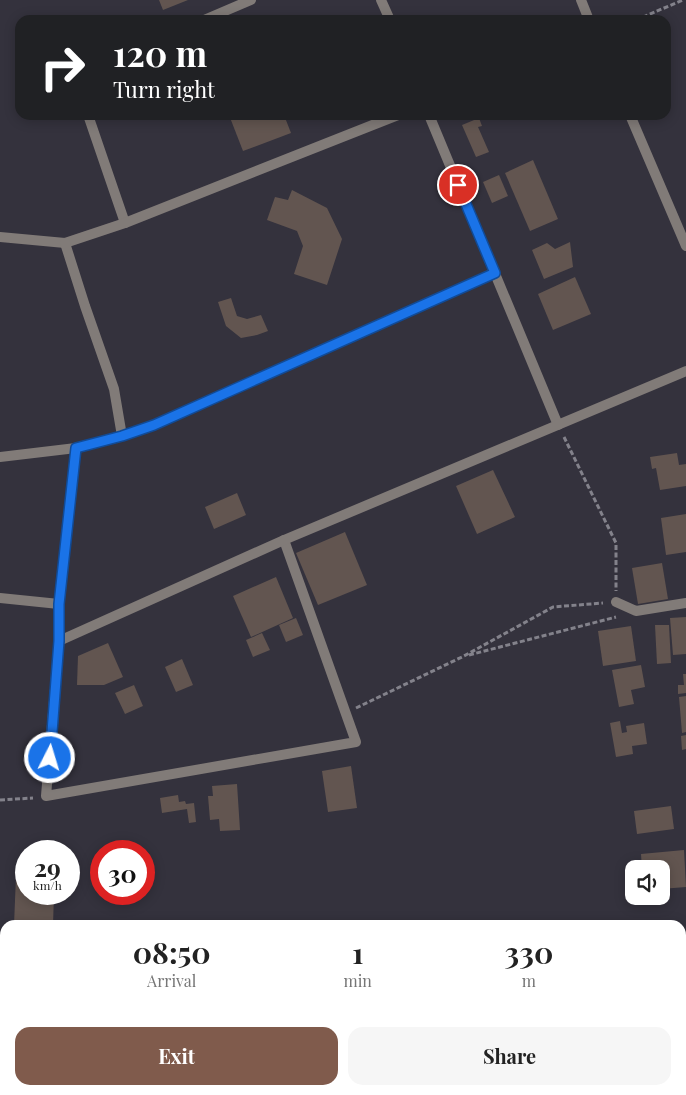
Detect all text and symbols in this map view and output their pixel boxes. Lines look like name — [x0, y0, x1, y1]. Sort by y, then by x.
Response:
text: 120 m — [113, 29, 207, 76]
icon: right — [30, 35, 95, 100]
text: Turn right — [113, 74, 215, 104]
pin — [437, 164, 479, 206]
icon: arrive — [444, 171, 472, 199]
position arrow — [23, 731, 75, 783]
speed limit sign: 30 — [90, 840, 155, 905]
text: 29 — [34, 850, 61, 883]
map controls — [625, 860, 670, 905]
button: sound — [625, 860, 670, 905]
text: km/h — [33, 877, 62, 893]
text: 08:50 — [133, 932, 211, 972]
text: 1 — [352, 932, 363, 972]
text: 330 — [505, 932, 553, 972]
text: Arrival — [147, 970, 196, 991]
text: min — [343, 970, 372, 991]
text: m — [522, 970, 536, 991]
button: Exit — [15, 1027, 338, 1085]
button: Share — [348, 1027, 671, 1085]

